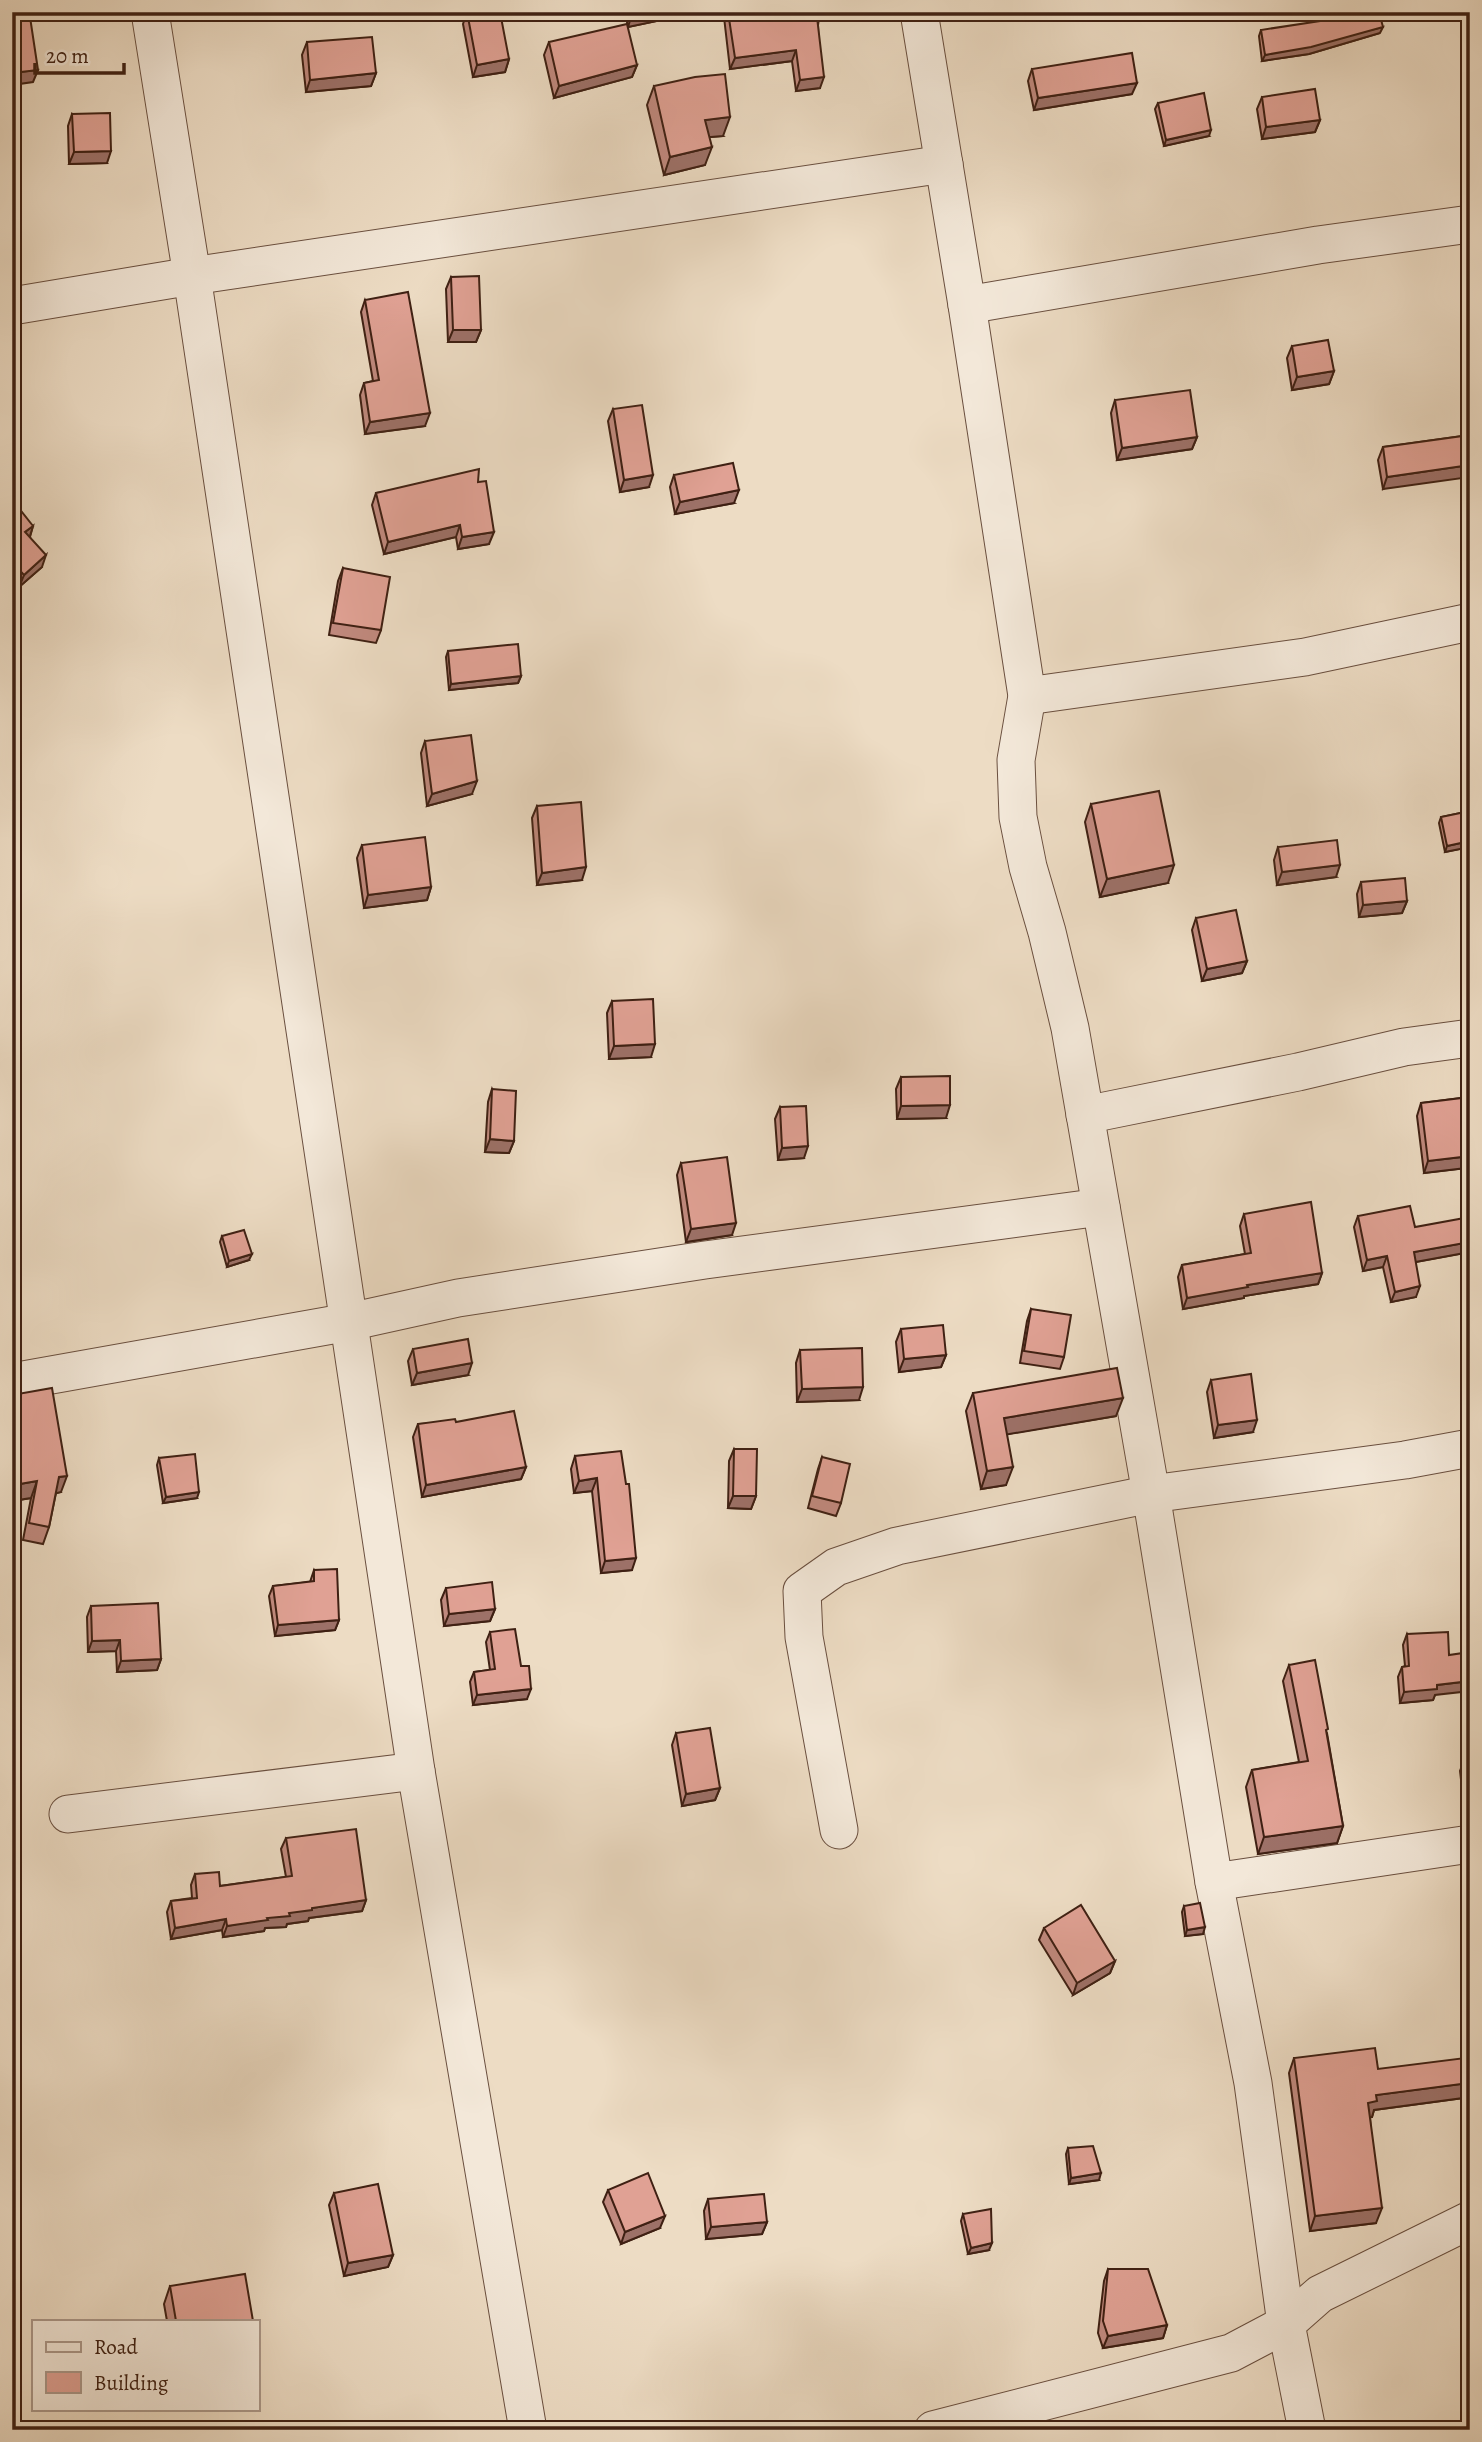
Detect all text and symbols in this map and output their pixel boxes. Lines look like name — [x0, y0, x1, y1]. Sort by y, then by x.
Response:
scale bar — [35, 32, 124, 76]
text: 20 m — [46, 42, 89, 70]
legend — [32, 2320, 259, 2410]
text: Road — [94, 2333, 138, 2361]
text: Building — [94, 2369, 169, 2397]

